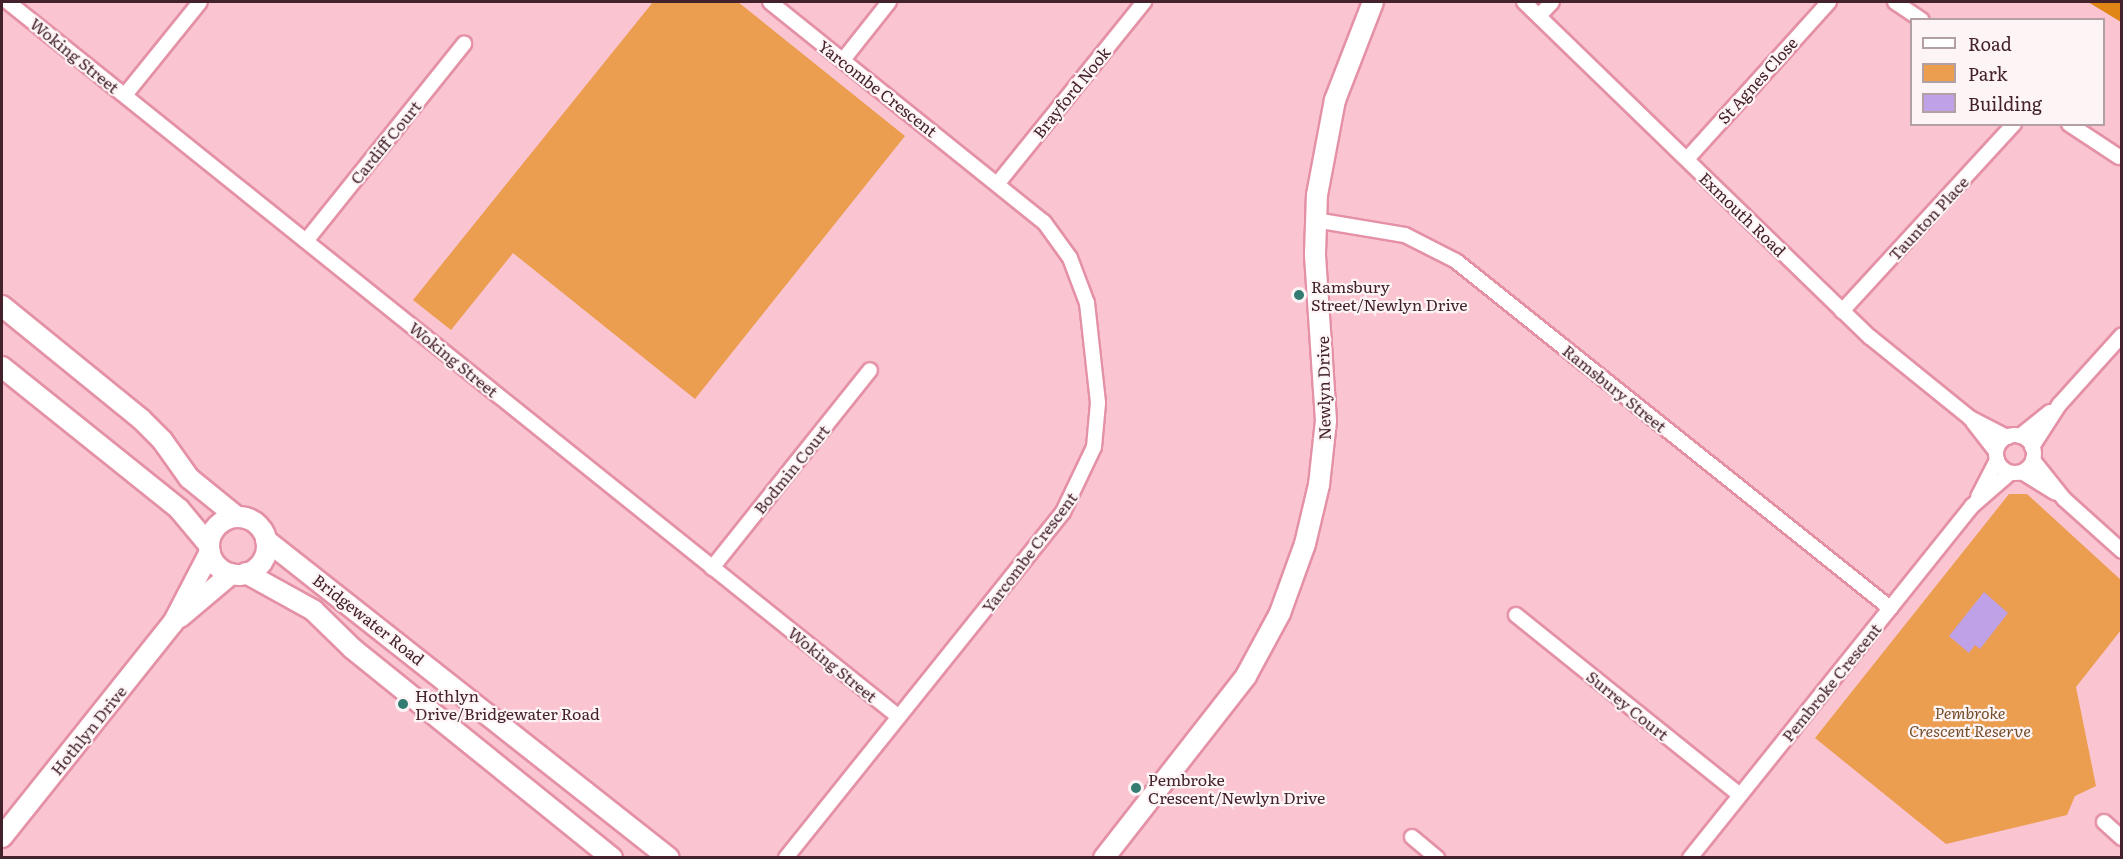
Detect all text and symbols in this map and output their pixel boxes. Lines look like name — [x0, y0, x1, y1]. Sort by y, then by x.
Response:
street label: Woking Street — [27, 13, 123, 97]
legend — [1910, 18, 2105, 126]
text: Road — [1968, 30, 2012, 57]
street label: St Agnes Close — [1713, 33, 1801, 127]
street label: Yarcombe Crescent — [815, 36, 941, 140]
street label: Brayford Nook — [1028, 43, 1114, 141]
text: Park — [1968, 60, 2007, 87]
text: Building — [1968, 90, 2042, 117]
street label: Cardiff Court — [346, 97, 424, 187]
street label: Exmouth Road — [1696, 168, 1790, 260]
street label: Taunton Place — [1884, 172, 1972, 264]
place label: Ramsbury Street/Newlyn Drive — [1311, 276, 1468, 314]
marker: Ramsbury Street/Newlyn Drive — [1292, 288, 1306, 302]
street label: Woking Street — [406, 317, 502, 401]
street label: Newlyn Drive — [1312, 336, 1334, 440]
street label: Ramsbury Street — [1559, 340, 1671, 436]
street label: Bodmin Court — [749, 421, 833, 517]
street label: Yarcombe Crescent — [978, 488, 1080, 616]
street label: Bridgewater Road — [310, 570, 428, 668]
street label: Pembroke Crescent — [1777, 619, 1885, 745]
street label: Woking Street — [785, 622, 881, 706]
street label: Surrey Court — [1583, 666, 1673, 744]
street label: Hothlyn Drive — [46, 681, 130, 779]
place label: Hothlyn Drive/Bridgewater Road — [415, 685, 600, 723]
marker: Hothlyn Drive/Bridgewater Road — [396, 697, 410, 711]
park label: Pembroke Crescent Reserve — [1909, 702, 2031, 740]
place label: Pembroke Crescent/Newlyn Drive — [1148, 769, 1325, 807]
marker: Pembroke Crescent/Newlyn Drive — [1129, 781, 1143, 795]

